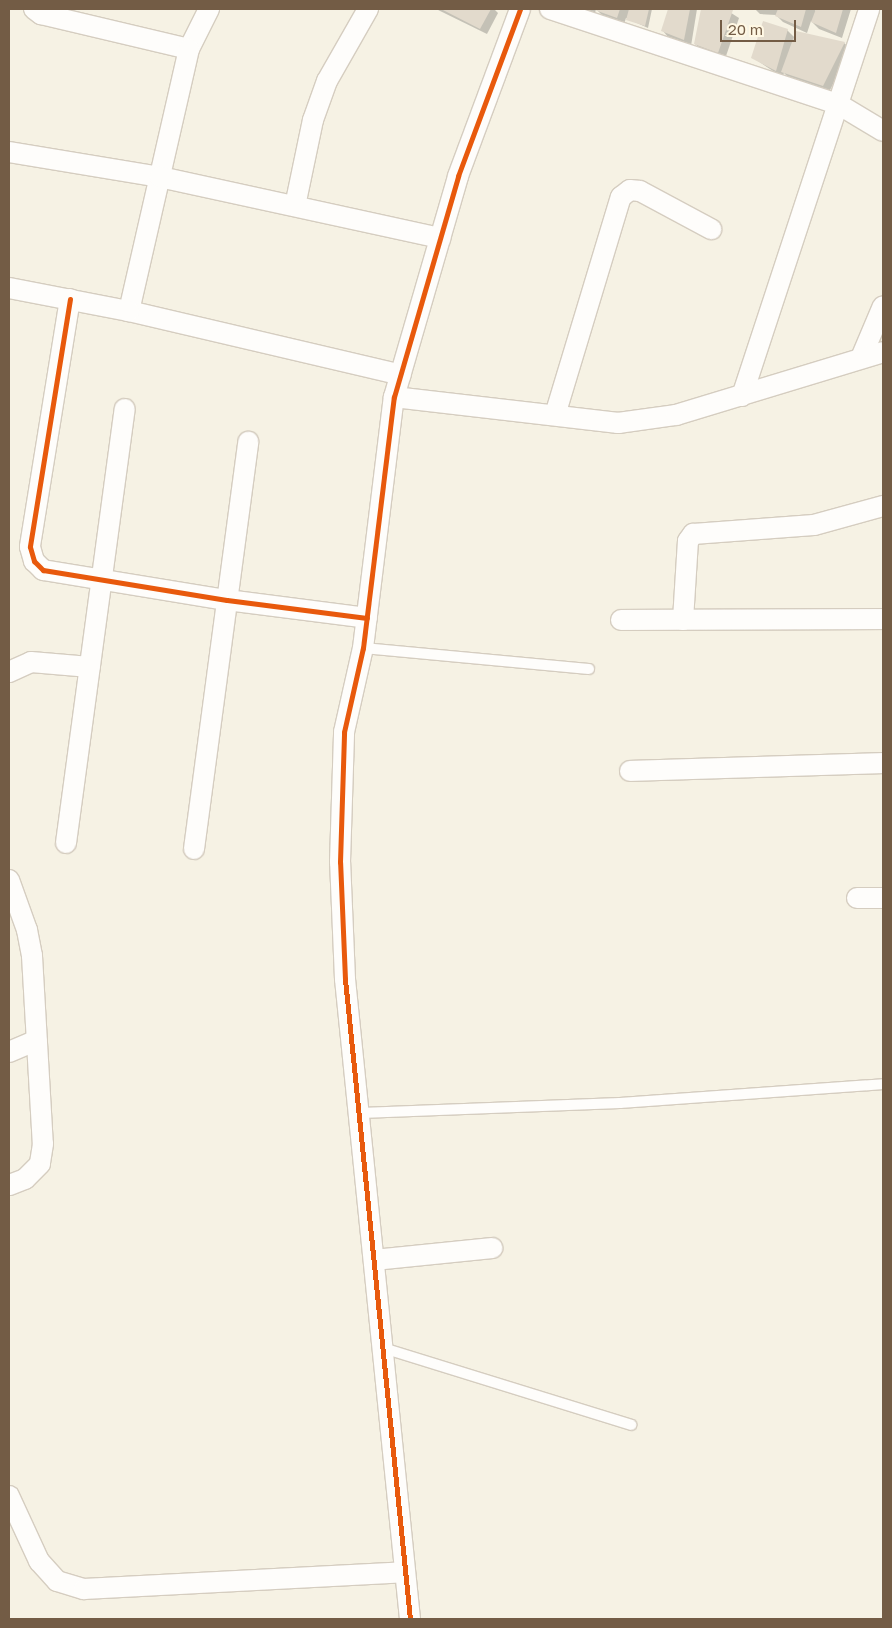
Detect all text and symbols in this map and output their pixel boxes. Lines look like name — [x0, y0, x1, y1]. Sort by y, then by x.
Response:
scale bar — [722, 10, 798, 42]
text: 20 m — [728, 20, 763, 38]

